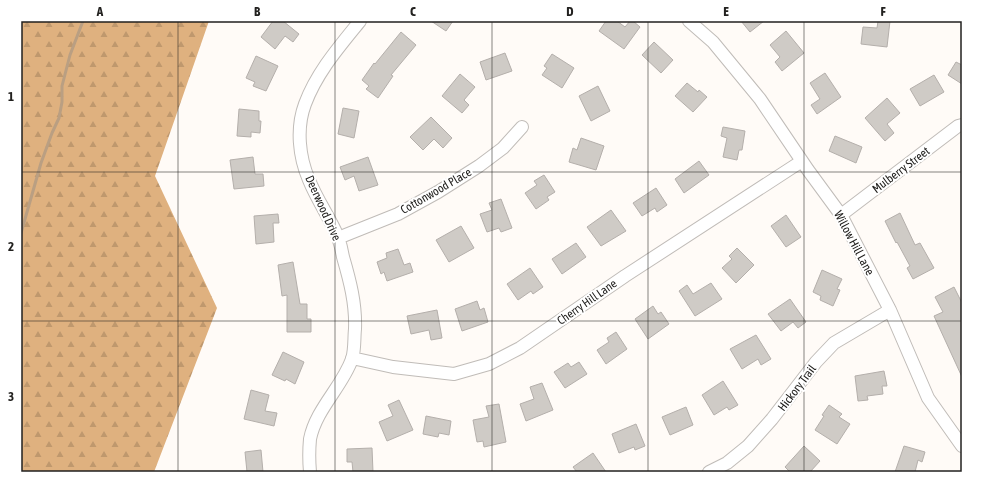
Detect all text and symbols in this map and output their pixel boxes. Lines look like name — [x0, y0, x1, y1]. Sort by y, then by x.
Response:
text: A — [96, 4, 104, 19]
text: B — [254, 4, 261, 19]
text: C — [410, 4, 416, 19]
text: D — [566, 4, 574, 19]
text: E — [723, 4, 729, 19]
text: F — [880, 4, 886, 19]
text: 1 — [8, 89, 14, 104]
street label: Mulberry Street — [870, 144, 933, 196]
street label: Cottonwood Place — [398, 165, 474, 217]
street label: Deerwood Drive — [302, 173, 344, 243]
street label: Willow Hill Lane — [831, 208, 877, 278]
text: 2 — [8, 239, 14, 254]
street label: Cherry Hill Lane — [554, 276, 620, 328]
street label: Hickory Trail — [775, 361, 819, 414]
text: 3 — [8, 389, 14, 404]

